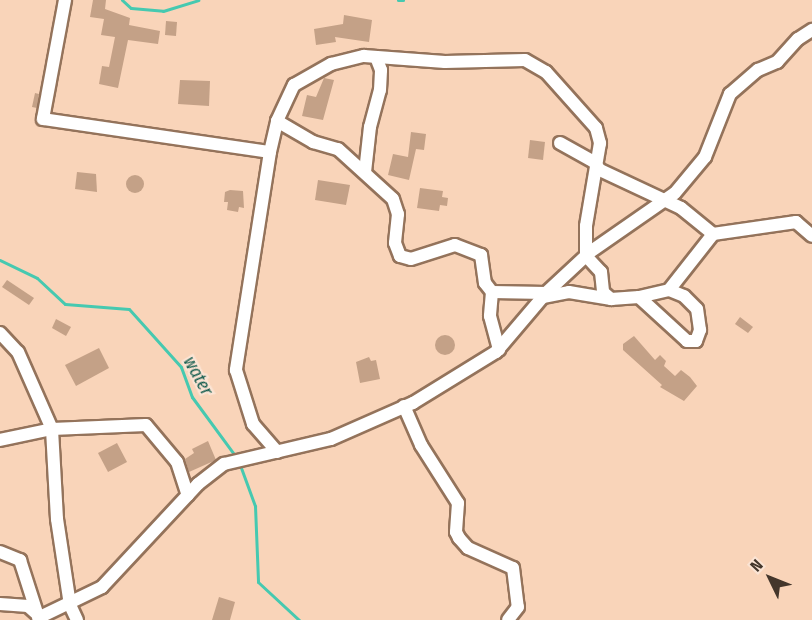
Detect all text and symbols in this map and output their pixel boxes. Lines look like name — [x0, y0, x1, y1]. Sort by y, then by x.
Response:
water label: water — [179, 353, 217, 399]
north arrow — [740, 548, 800, 608]
text: N — [746, 555, 767, 575]

